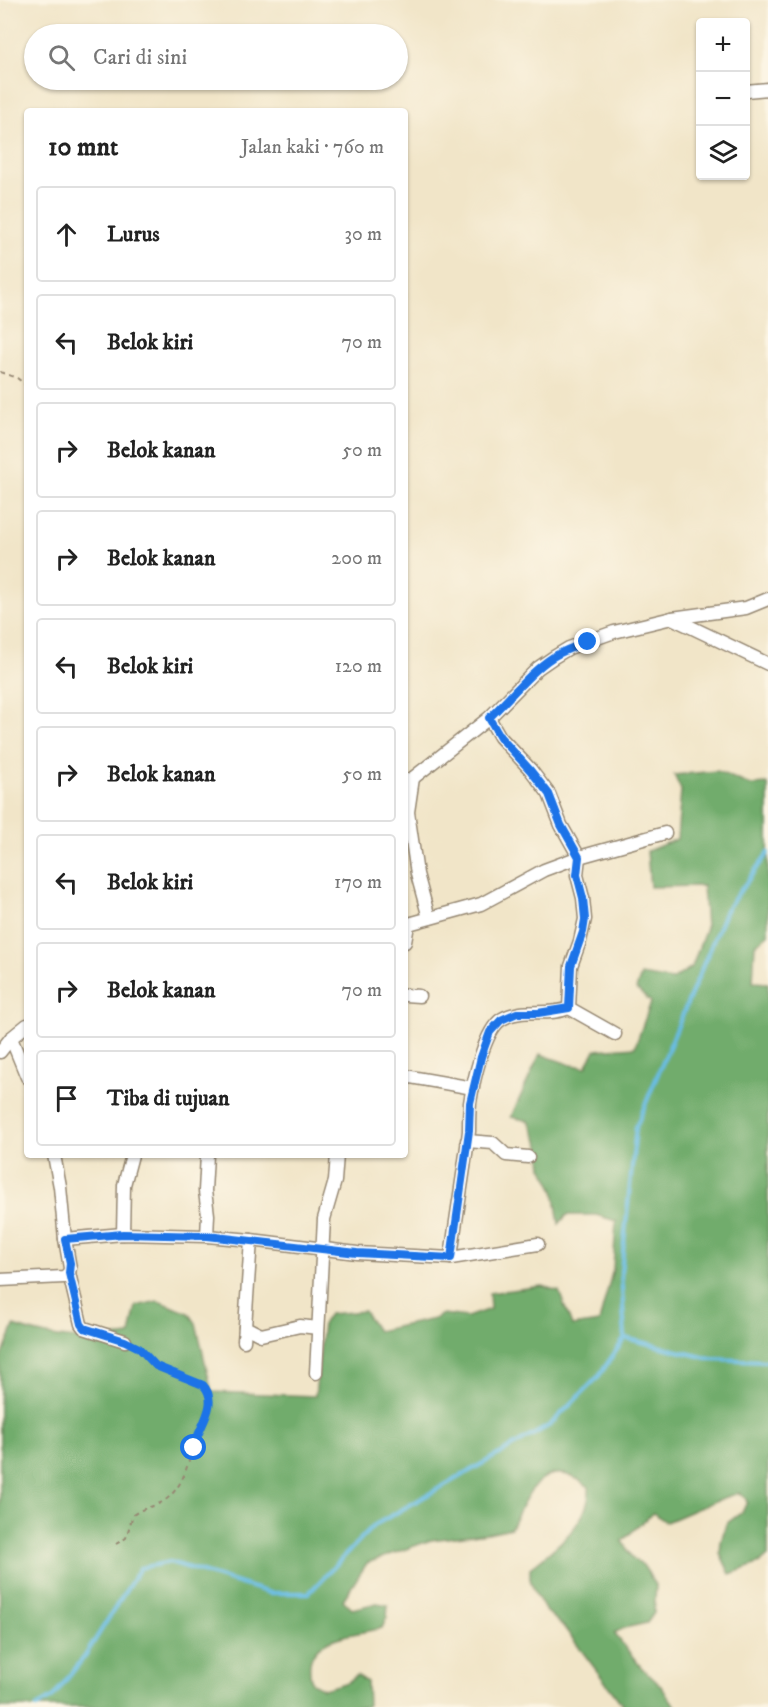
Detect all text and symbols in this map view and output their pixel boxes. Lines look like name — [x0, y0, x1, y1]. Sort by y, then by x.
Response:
map controls — [696, 18, 750, 180]
button: + — [696, 18, 750, 72]
search box — [24, 24, 408, 90]
icon: search — [45, 41, 78, 74]
text: Cari di sini — [93, 44, 187, 71]
button: − — [696, 72, 750, 126]
button: layers — [696, 126, 750, 180]
text: 10 mnt — [48, 131, 118, 164]
text: Jalan kaki · 760 m — [241, 135, 384, 160]
icon: ahead — [50, 218, 83, 251]
text: Lurus — [107, 221, 160, 248]
text: 30 m — [344, 222, 382, 247]
icon: left — [50, 326, 83, 359]
text: Belok kiri — [107, 329, 193, 356]
text: 70 m — [341, 330, 382, 355]
icon: right — [50, 434, 83, 467]
text: Belok kanan — [107, 437, 215, 464]
text: 50 m — [342, 438, 382, 463]
icon: right — [50, 542, 83, 575]
text: Belok kanan — [107, 545, 215, 572]
text: 200 m — [331, 546, 382, 571]
route end — [574, 628, 600, 654]
icon: left — [50, 650, 83, 683]
text: Belok kiri — [107, 653, 193, 680]
text: 120 m — [335, 654, 382, 679]
icon: right — [50, 758, 83, 791]
text: Belok kanan — [107, 761, 215, 788]
text: 50 m — [342, 762, 382, 787]
icon: left — [50, 866, 83, 899]
text: Belok kiri — [107, 869, 193, 896]
text: 170 m — [334, 870, 382, 895]
icon: right — [50, 974, 83, 1007]
text: Belok kanan — [107, 977, 215, 1004]
text: 70 m — [341, 978, 382, 1003]
icon: arrive — [50, 1082, 83, 1115]
text: Tiba di tujuan — [107, 1085, 229, 1112]
route start — [180, 1434, 206, 1460]

